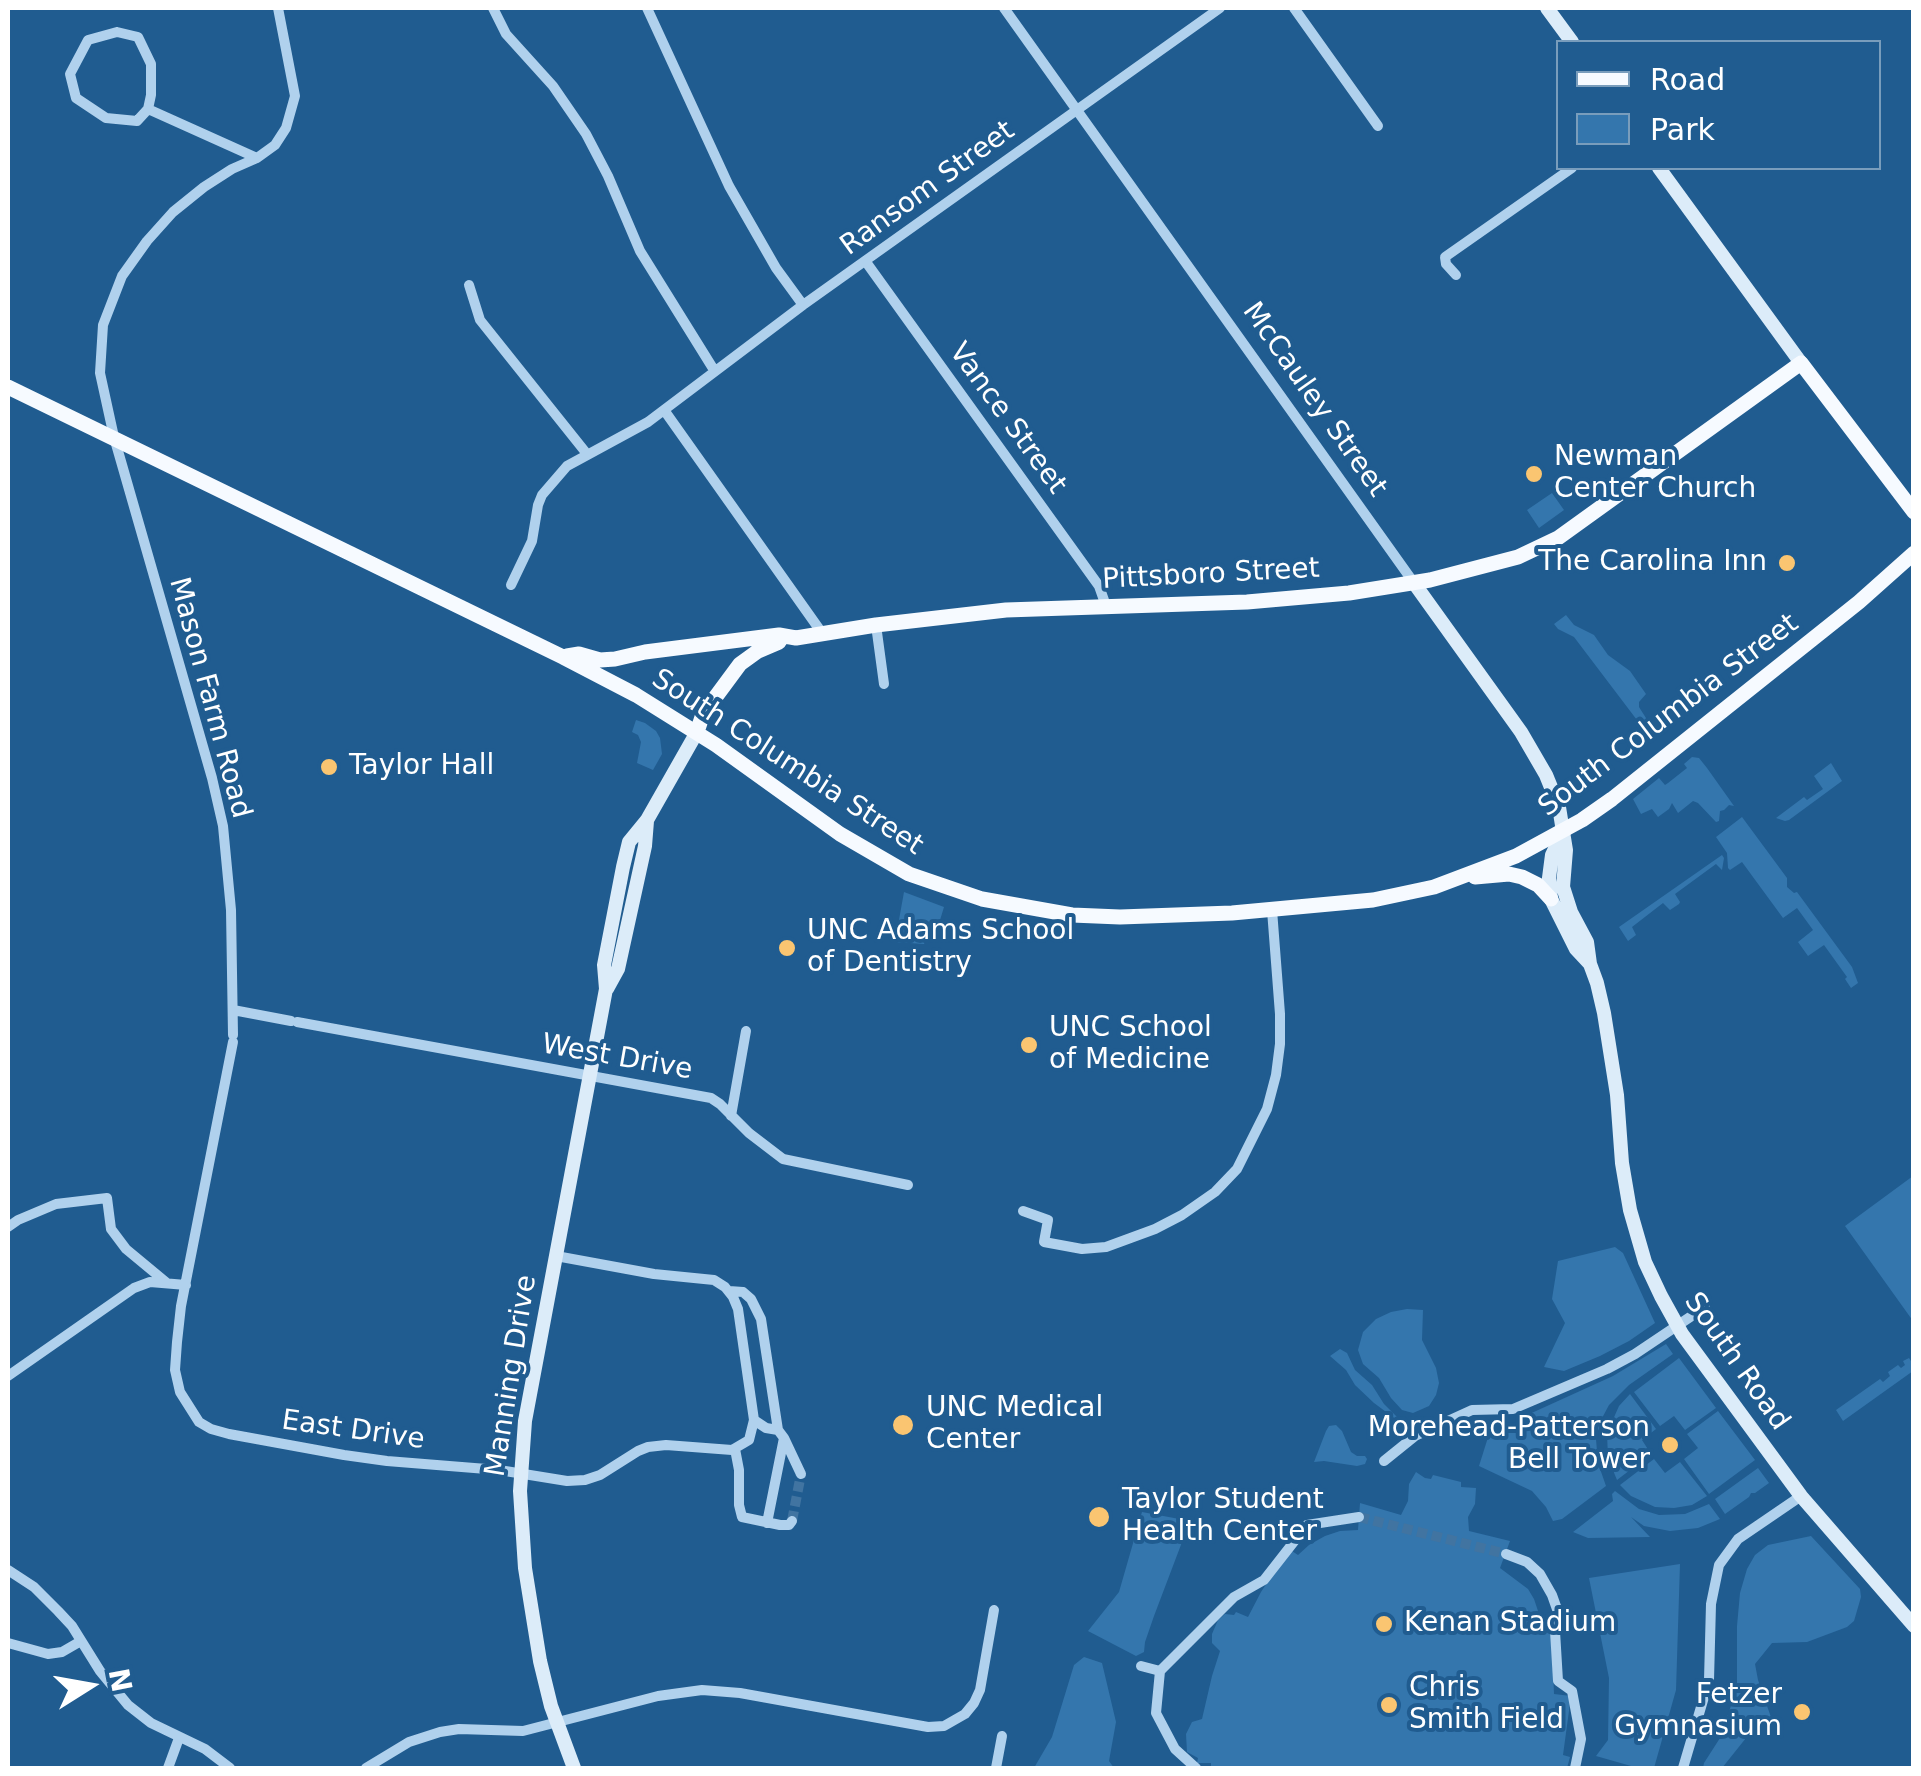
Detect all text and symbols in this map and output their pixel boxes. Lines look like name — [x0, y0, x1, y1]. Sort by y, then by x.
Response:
legend — [1556, 40, 1881, 170]
text: Road — [1650, 62, 1725, 97]
text: Park — [1650, 112, 1715, 147]
street label: Ransom Street — [835, 115, 1021, 263]
street label: McCauley Street — [1234, 296, 1394, 504]
street label: Vance Street — [941, 337, 1073, 501]
place label: Newman Center Church — [1554, 441, 1756, 507]
marker: Newman Center Church — [1523, 463, 1545, 485]
place label: The Carolina Inn — [1538, 546, 1767, 580]
marker: The Carolina Inn — [1776, 552, 1798, 574]
street label: Pittsboro Street — [1102, 553, 1320, 597]
street label: Mason Farm Road — [161, 574, 257, 822]
street label: South Columbia Street — [1533, 607, 1805, 825]
street label: South Columbia Street — [645, 663, 929, 863]
place label: Taylor Hall — [349, 750, 494, 784]
marker: Taylor Hall — [318, 756, 340, 778]
place label: UNC Adams School of Dentistry — [807, 915, 1074, 981]
marker: UNC Adams School of Dentistry — [776, 937, 798, 959]
place label: UNC School of Medicine — [1049, 1012, 1212, 1078]
street label: West Drive — [539, 1028, 695, 1088]
marker: UNC School of Medicine — [1018, 1034, 1040, 1056]
street label: Manning Drive — [479, 1273, 545, 1479]
street label: South Road — [1676, 1287, 1796, 1437]
place label: UNC Medical Center — [926, 1392, 1103, 1458]
street label: East Drive — [279, 1404, 427, 1458]
marker: UNC Medical Center — [890, 1412, 916, 1438]
place label: Morehead-Patterson Bell Tower — [1368, 1412, 1650, 1478]
marker: Morehead-Patterson Bell Tower — [1659, 1434, 1681, 1456]
place label: Taylor Student Health Center — [1122, 1484, 1324, 1550]
marker: Taylor Student Health Center — [1086, 1504, 1112, 1530]
place label: Kenan Stadium — [1404, 1607, 1616, 1641]
marker: Kenan Stadium — [1373, 1613, 1395, 1635]
north arrow — [40, 1636, 140, 1736]
text: N — [102, 1666, 138, 1695]
place label: Chris Smith Field — [1409, 1672, 1564, 1738]
place label: Fetzer Gymnasium — [1614, 1679, 1782, 1745]
marker: Chris Smith Field — [1378, 1694, 1400, 1716]
marker: Fetzer Gymnasium — [1791, 1701, 1813, 1723]

